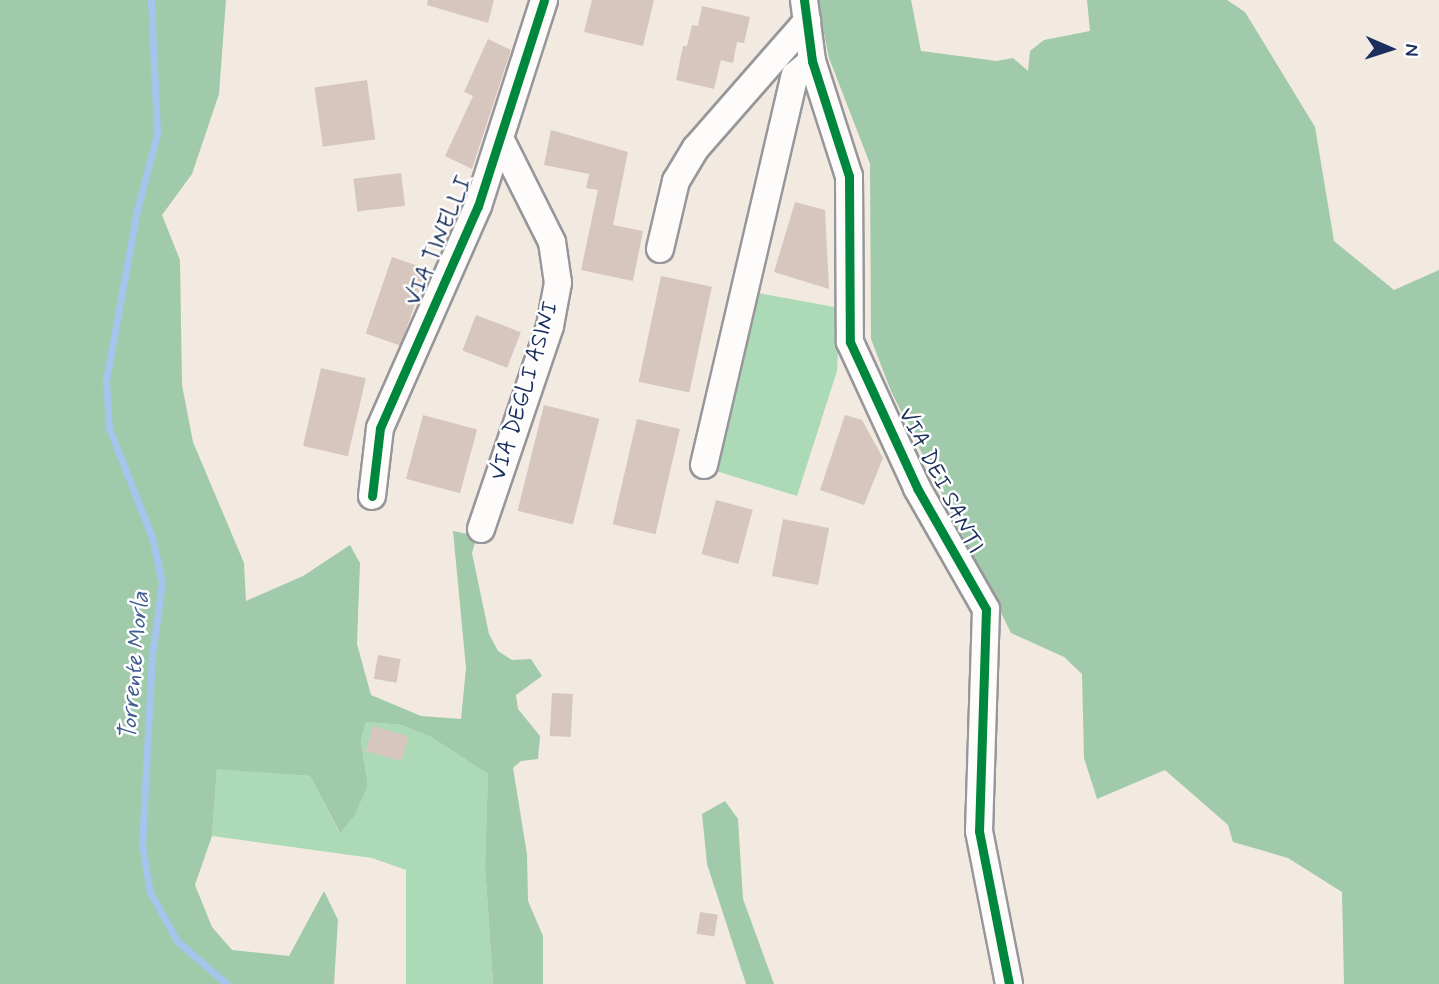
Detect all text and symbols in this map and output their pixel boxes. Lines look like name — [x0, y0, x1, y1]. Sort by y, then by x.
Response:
north arrow — [1355, 14, 1425, 84]
text: N — [1399, 43, 1424, 57]
street label: VIA TINELLI — [399, 172, 479, 310]
street label: VIA DEGLI ASINI — [484, 297, 566, 485]
street label: VIA DEI SANTI — [890, 400, 990, 562]
water label: Torrente Morla — [114, 590, 156, 742]

